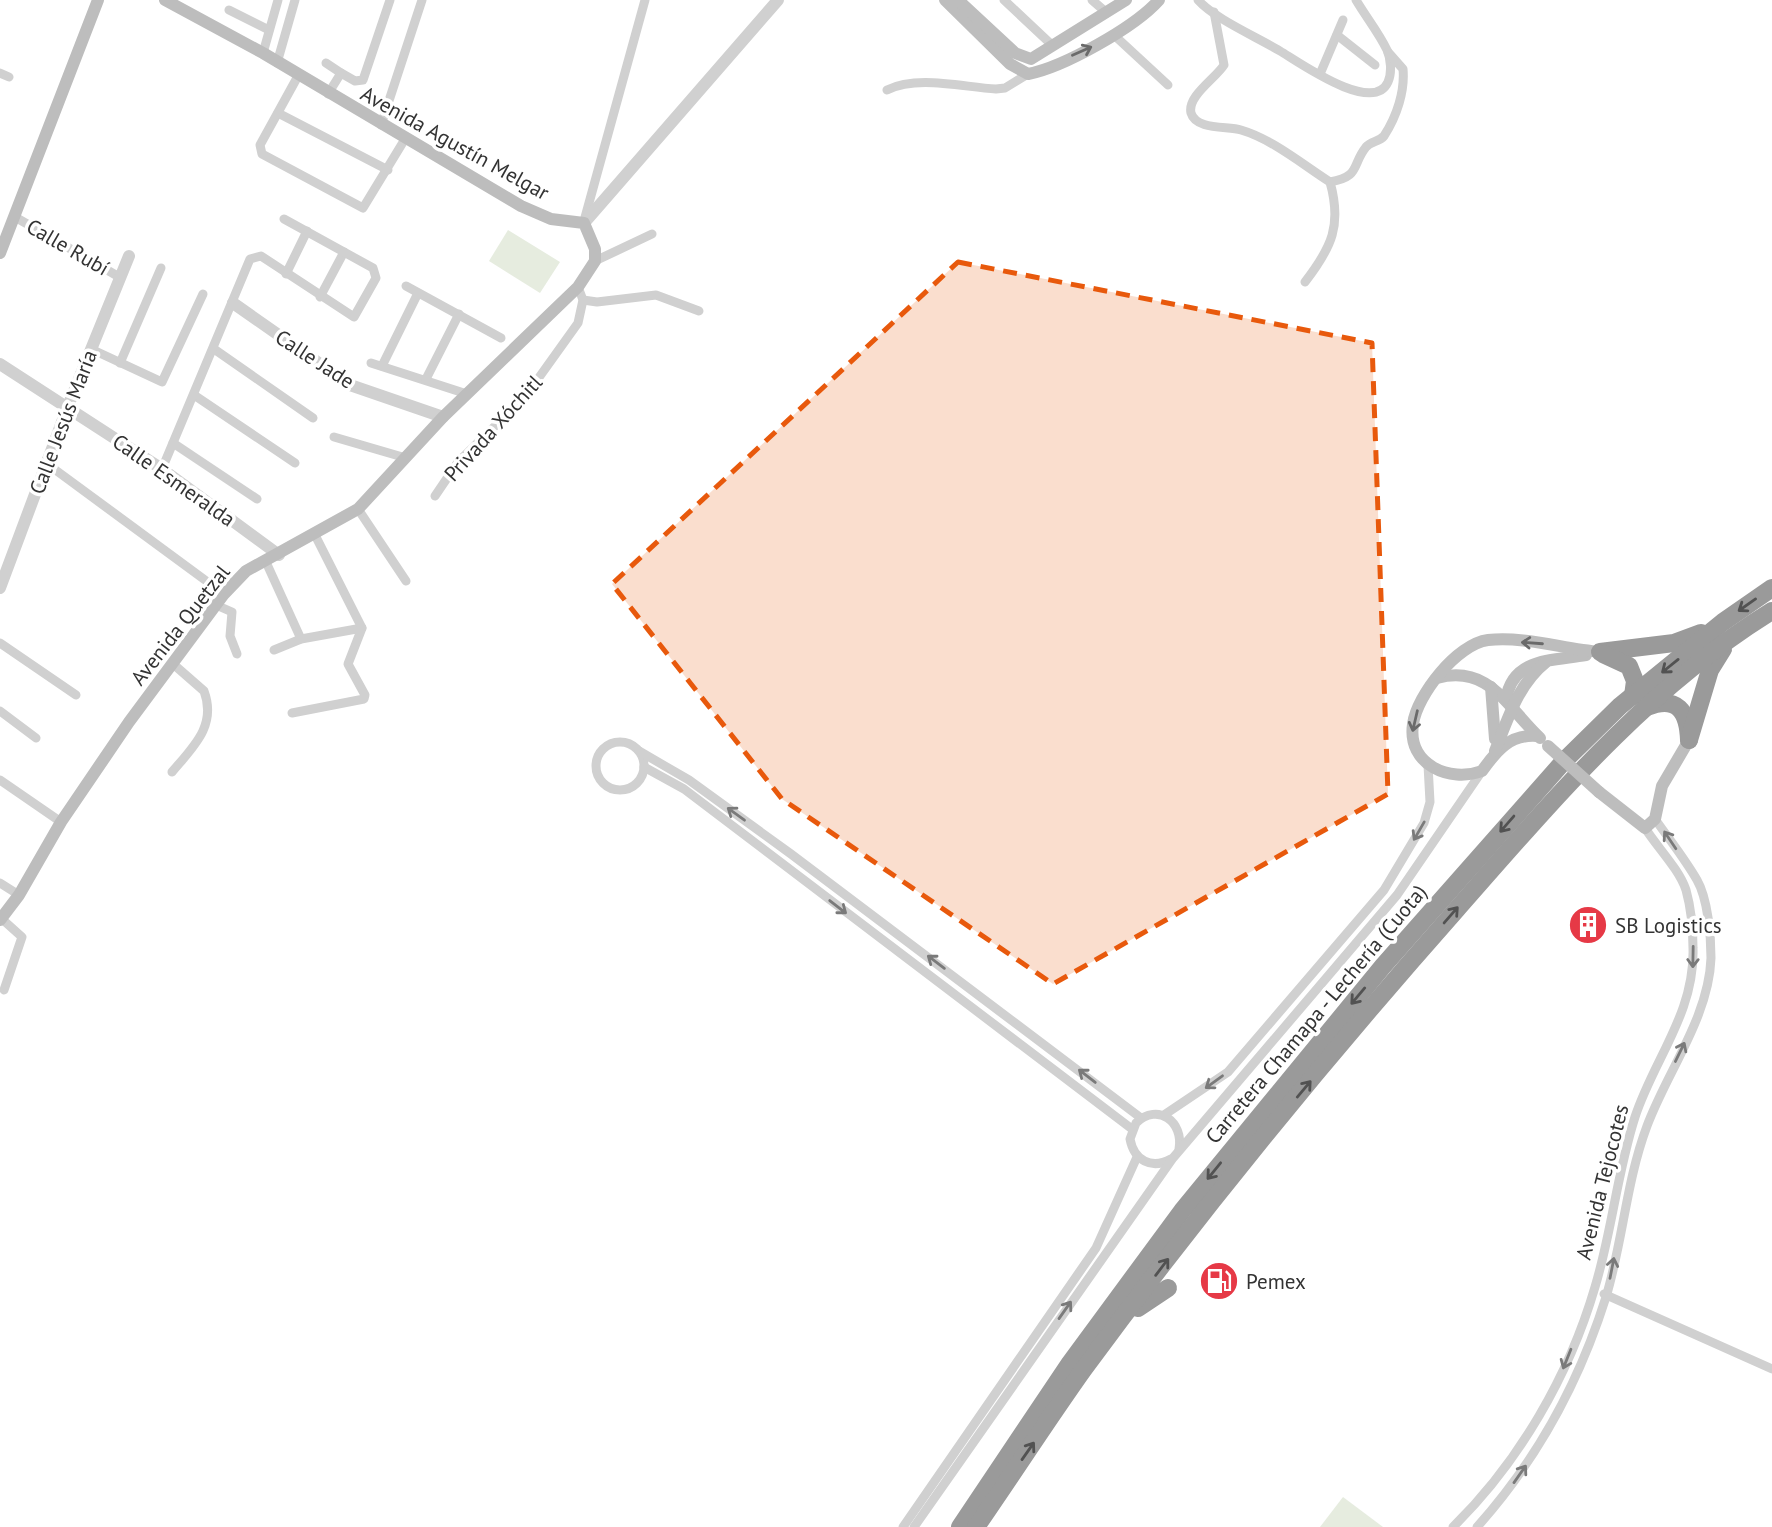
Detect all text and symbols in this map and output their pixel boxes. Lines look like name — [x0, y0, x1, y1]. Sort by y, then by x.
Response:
one-way arrow — [1071, 44, 1092, 57]
street label: Avenida Agustín Melgar — [356, 80, 554, 206]
street label: Calle Rubí — [22, 213, 115, 282]
street label: Calle Jade — [270, 323, 360, 395]
street label: Calle Jesús María — [23, 346, 103, 498]
street label: Privada Xóchitl — [438, 369, 548, 487]
street label: Calle Esmeralda — [107, 428, 241, 532]
street label: Avenida Quetzal — [124, 559, 236, 691]
one-way arrow — [1738, 598, 1757, 612]
one-way arrow — [1522, 636, 1544, 649]
one-way arrow — [1662, 658, 1680, 673]
one-way arrow — [1408, 709, 1421, 731]
one-way arrow — [727, 807, 746, 821]
one-way arrow — [1499, 815, 1515, 833]
one-way arrow — [1412, 820, 1425, 841]
one-way arrow — [1663, 831, 1677, 850]
street label: Carretera Chamapa - Lechería (Cuota) — [1200, 879, 1432, 1149]
one-way arrow — [828, 899, 847, 914]
building icon: SB Logistics — [1567, 904, 1609, 946]
one-way arrow — [1443, 907, 1459, 925]
place label: SB Logistics — [1615, 912, 1722, 939]
one-way arrow — [1686, 945, 1700, 968]
one-way arrow — [927, 955, 946, 969]
one-way arrow — [1350, 986, 1366, 1004]
one-way arrow — [1674, 1042, 1687, 1063]
one-way arrow — [1078, 1069, 1097, 1084]
one-way arrow — [1205, 1075, 1224, 1089]
one-way arrow — [1296, 1080, 1312, 1098]
street label: Avenida Tejocotes — [1570, 1102, 1634, 1262]
one-way arrow — [1206, 1162, 1222, 1180]
one-way arrow — [1606, 1257, 1619, 1280]
one-way arrow — [1155, 1258, 1170, 1277]
fuel station icon: Pemex — [1198, 1260, 1240, 1302]
place label: Pemex — [1246, 1268, 1306, 1295]
one-way arrow — [1058, 1301, 1072, 1320]
one-way arrow — [1560, 1348, 1573, 1369]
one-way arrow — [1021, 1441, 1035, 1461]
one-way arrow — [1512, 1465, 1527, 1484]

